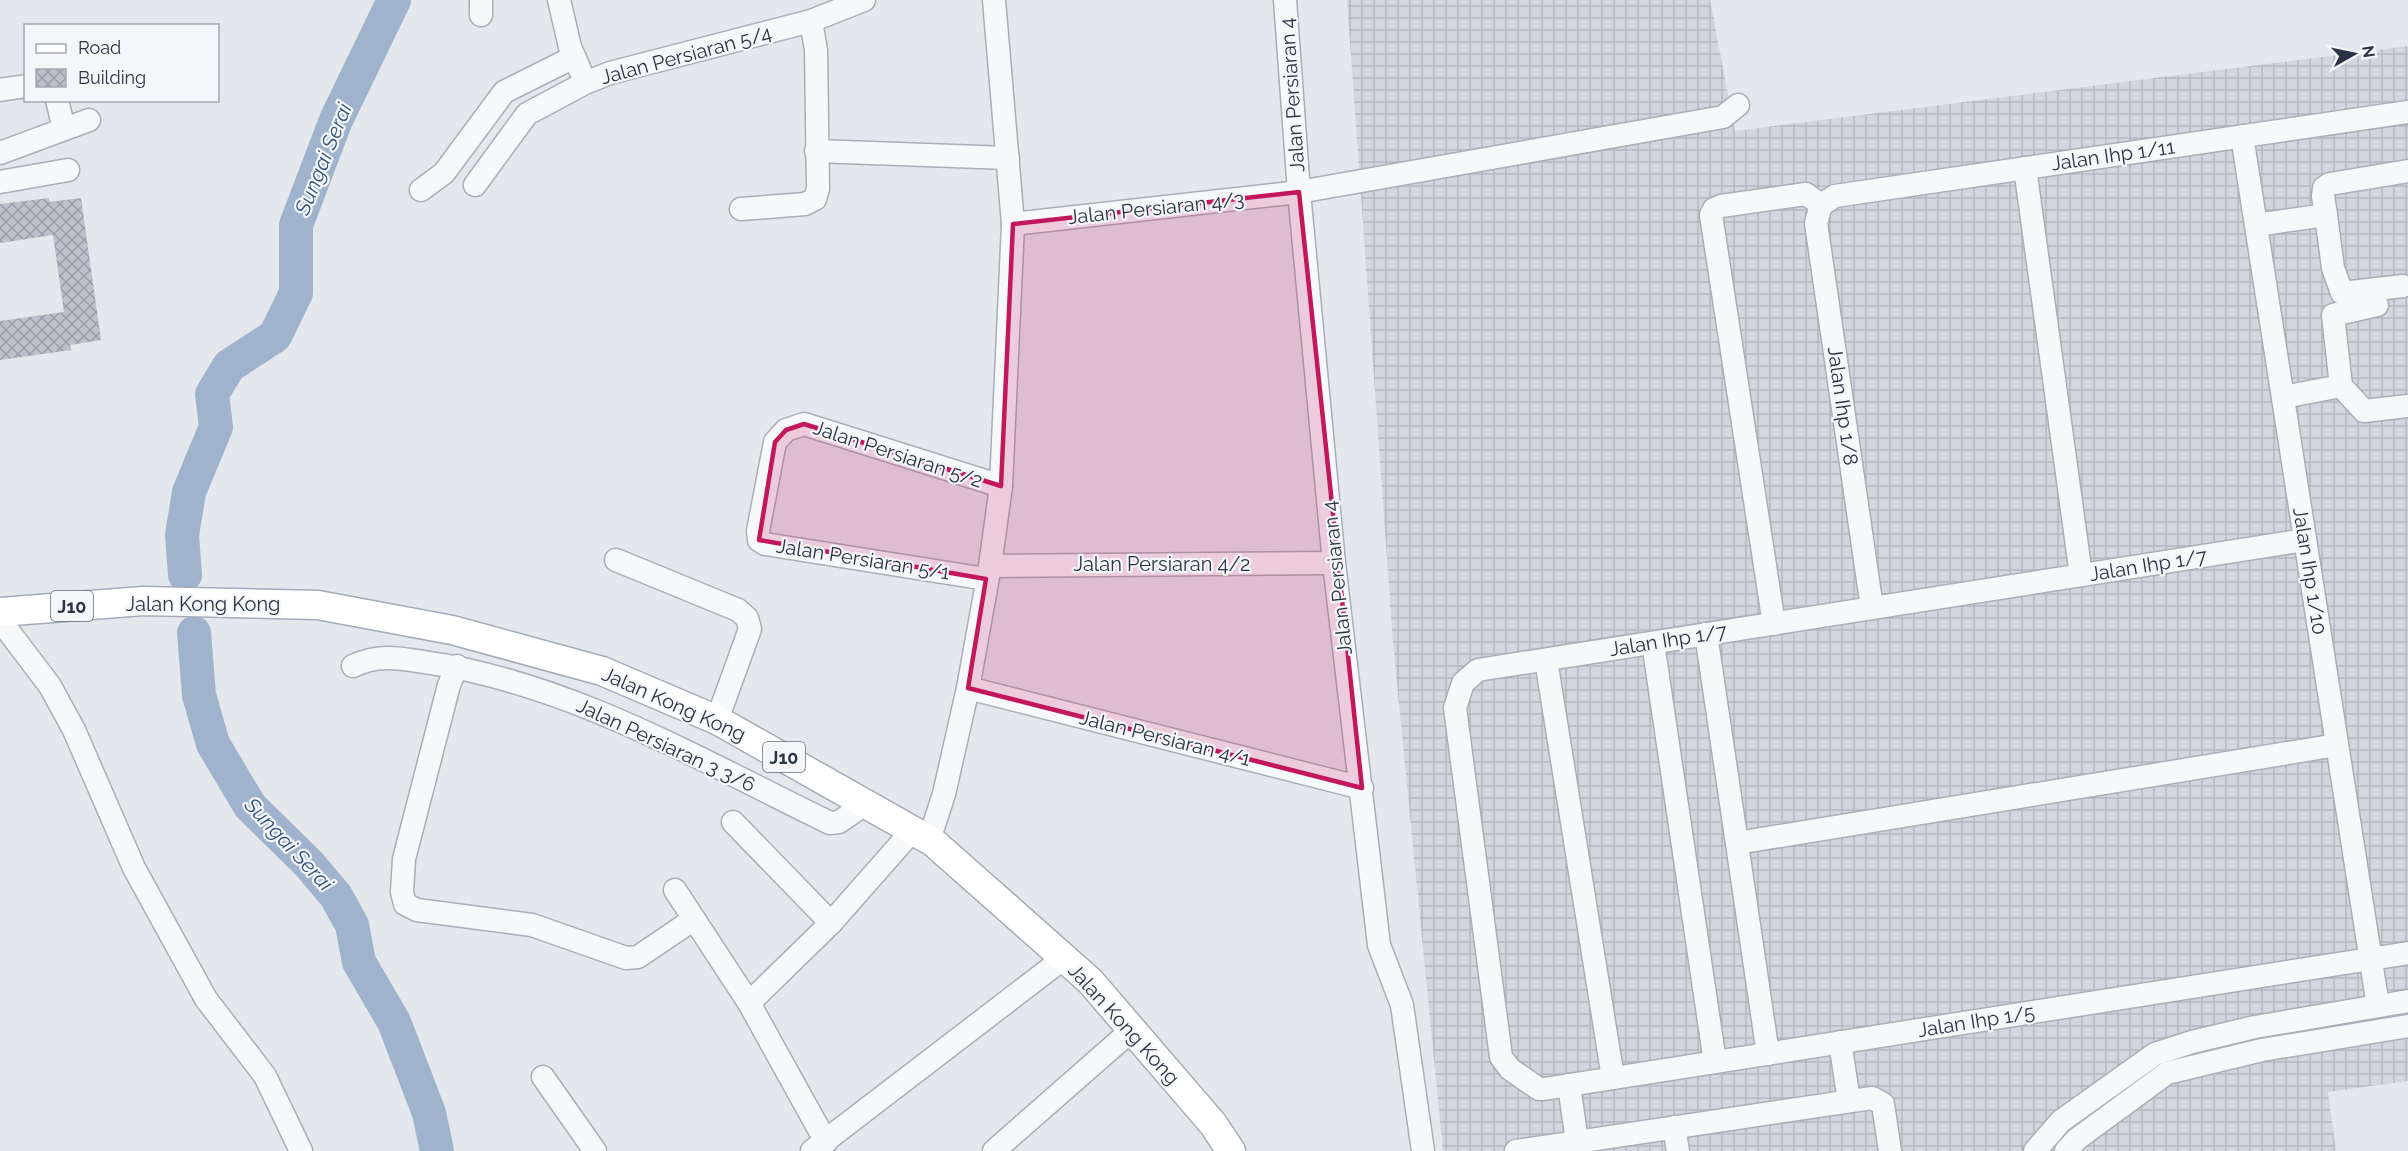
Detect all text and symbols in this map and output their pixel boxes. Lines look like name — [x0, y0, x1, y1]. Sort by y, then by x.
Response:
street label: Jalan Persiaran 4 — [1275, 17, 1309, 173]
street label: Jalan Persiaran 5/4 — [598, 21, 774, 89]
legend — [24, 24, 219, 102]
north arrow — [2324, 24, 2384, 84]
text: Road — [78, 37, 121, 58]
text: N — [2358, 44, 2379, 59]
text: Building — [78, 67, 146, 88]
water label: Sungai Serai — [289, 99, 357, 219]
street label: Jalan Ihp 1/11 — [2050, 134, 2177, 176]
street label: Jalan Persiaran 4/3 — [1067, 187, 1245, 229]
street label: Jalan Ihp 1/8 — [1823, 345, 1863, 467]
street label: Jalan Persiaran 5/2 — [810, 415, 986, 493]
street label: Jalan Persiaran 4 — [1317, 500, 1357, 656]
street label: Jalan Ihp 1/10 — [2288, 506, 2332, 636]
street label: Jalan Persiaran 5/1 — [775, 533, 952, 585]
street label: Jalan Ihp 1/7 — [2087, 544, 2209, 586]
street label: Jalan Persiaran 4/2 — [1074, 552, 1250, 576]
road number: J10 — [51, 591, 93, 621]
street label: Jalan Kong Kong — [126, 592, 280, 616]
street label: Jalan Ihp 1/7 — [1607, 619, 1729, 661]
street label: Jalan Kong Kong — [598, 662, 750, 746]
street label: Jalan Persiaran 3 3/6 — [573, 693, 759, 797]
street label: Jalan Persiaran 4/1 — [1077, 705, 1253, 771]
road number: J10 — [763, 742, 805, 772]
water label: Sungai Serai — [239, 792, 339, 896]
street label: Jalan Kong Kong — [1063, 958, 1185, 1090]
street label: Jalan Ihp 1/5 — [1916, 1000, 2036, 1042]

